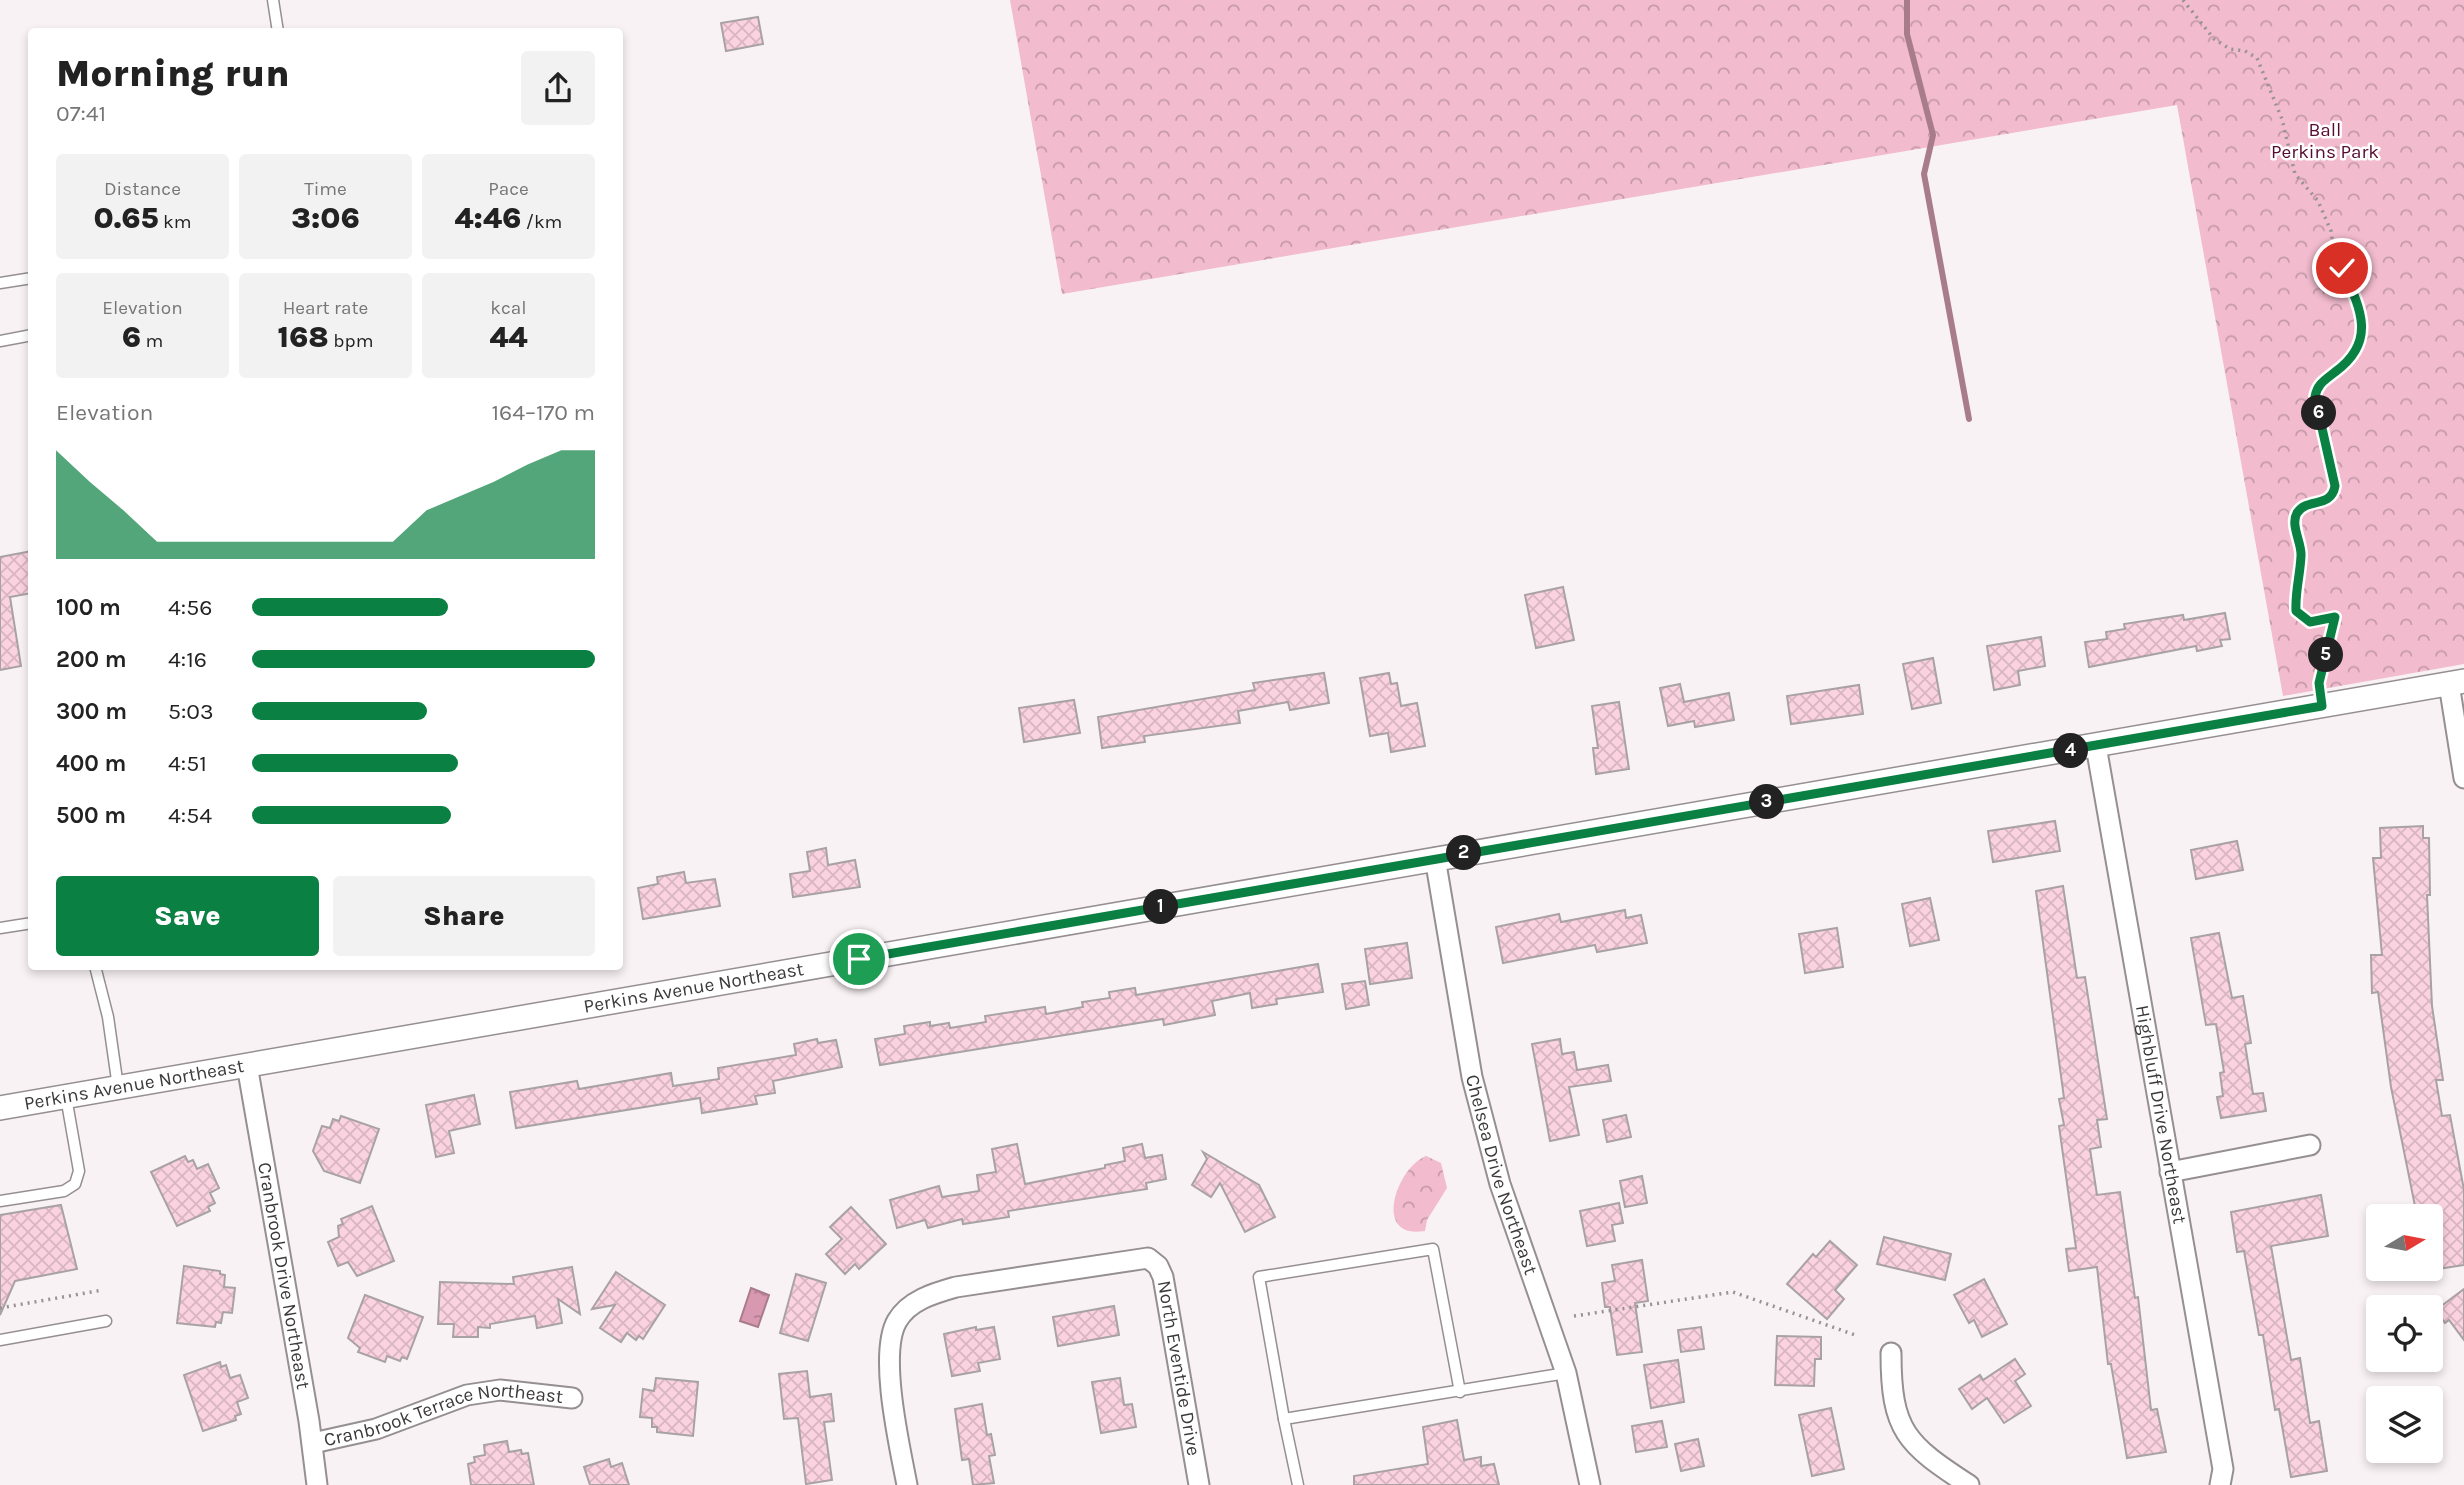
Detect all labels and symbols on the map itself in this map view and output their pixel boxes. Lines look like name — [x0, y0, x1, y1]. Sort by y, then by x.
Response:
park label: Ball Perkins Park — [2271, 119, 2379, 163]
pin — [2312, 238, 2372, 298]
pin: 6 — [2302, 396, 2336, 430]
pin: 5 — [2308, 638, 2344, 672]
pin: 4 — [2054, 734, 2088, 768]
pin: 3 — [1750, 784, 1784, 820]
pin: 2 — [1446, 836, 1482, 870]
pin: 1 — [1144, 890, 1178, 925]
pin — [829, 929, 889, 989]
street label: Perkins Avenue Northeast — [582, 958, 805, 1018]
street label: Highbluff Drive Northeast — [2131, 1003, 2191, 1225]
street label: Perkins Avenue Northeast — [22, 1055, 246, 1115]
street label: Chelsea Drive Northeast — [1461, 1072, 1542, 1278]
street label: Cranbrook Drive Northeast — [253, 1161, 314, 1391]
north arrow — [2366, 1204, 2443, 1281]
street label: North Eventide Drive — [1153, 1279, 1205, 1458]
street label: Cranbrook Terrace Northeast — [322, 1379, 564, 1451]

